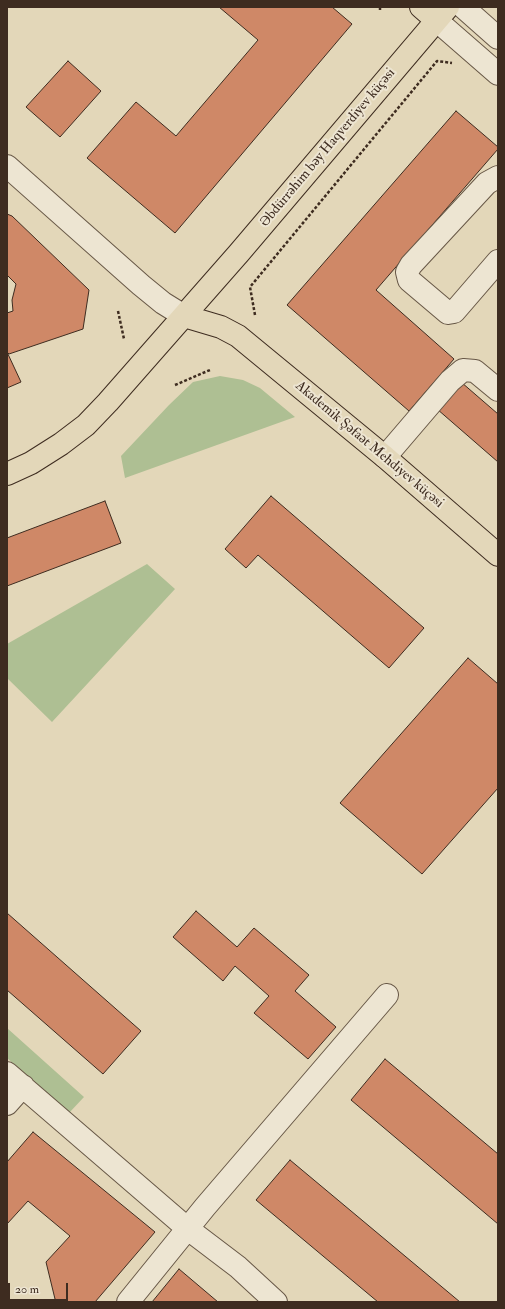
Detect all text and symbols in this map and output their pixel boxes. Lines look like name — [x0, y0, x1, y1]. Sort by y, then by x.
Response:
street label: Əbdürrəhim bəy Haqverdiyev küçəsi — [257, 65, 399, 231]
street label: Akademik Şəfaət Mehdiyev küçəsi — [291, 378, 447, 512]
scale bar — [10, 1275, 70, 1301]
text: 20 m — [15, 1282, 39, 1297]

